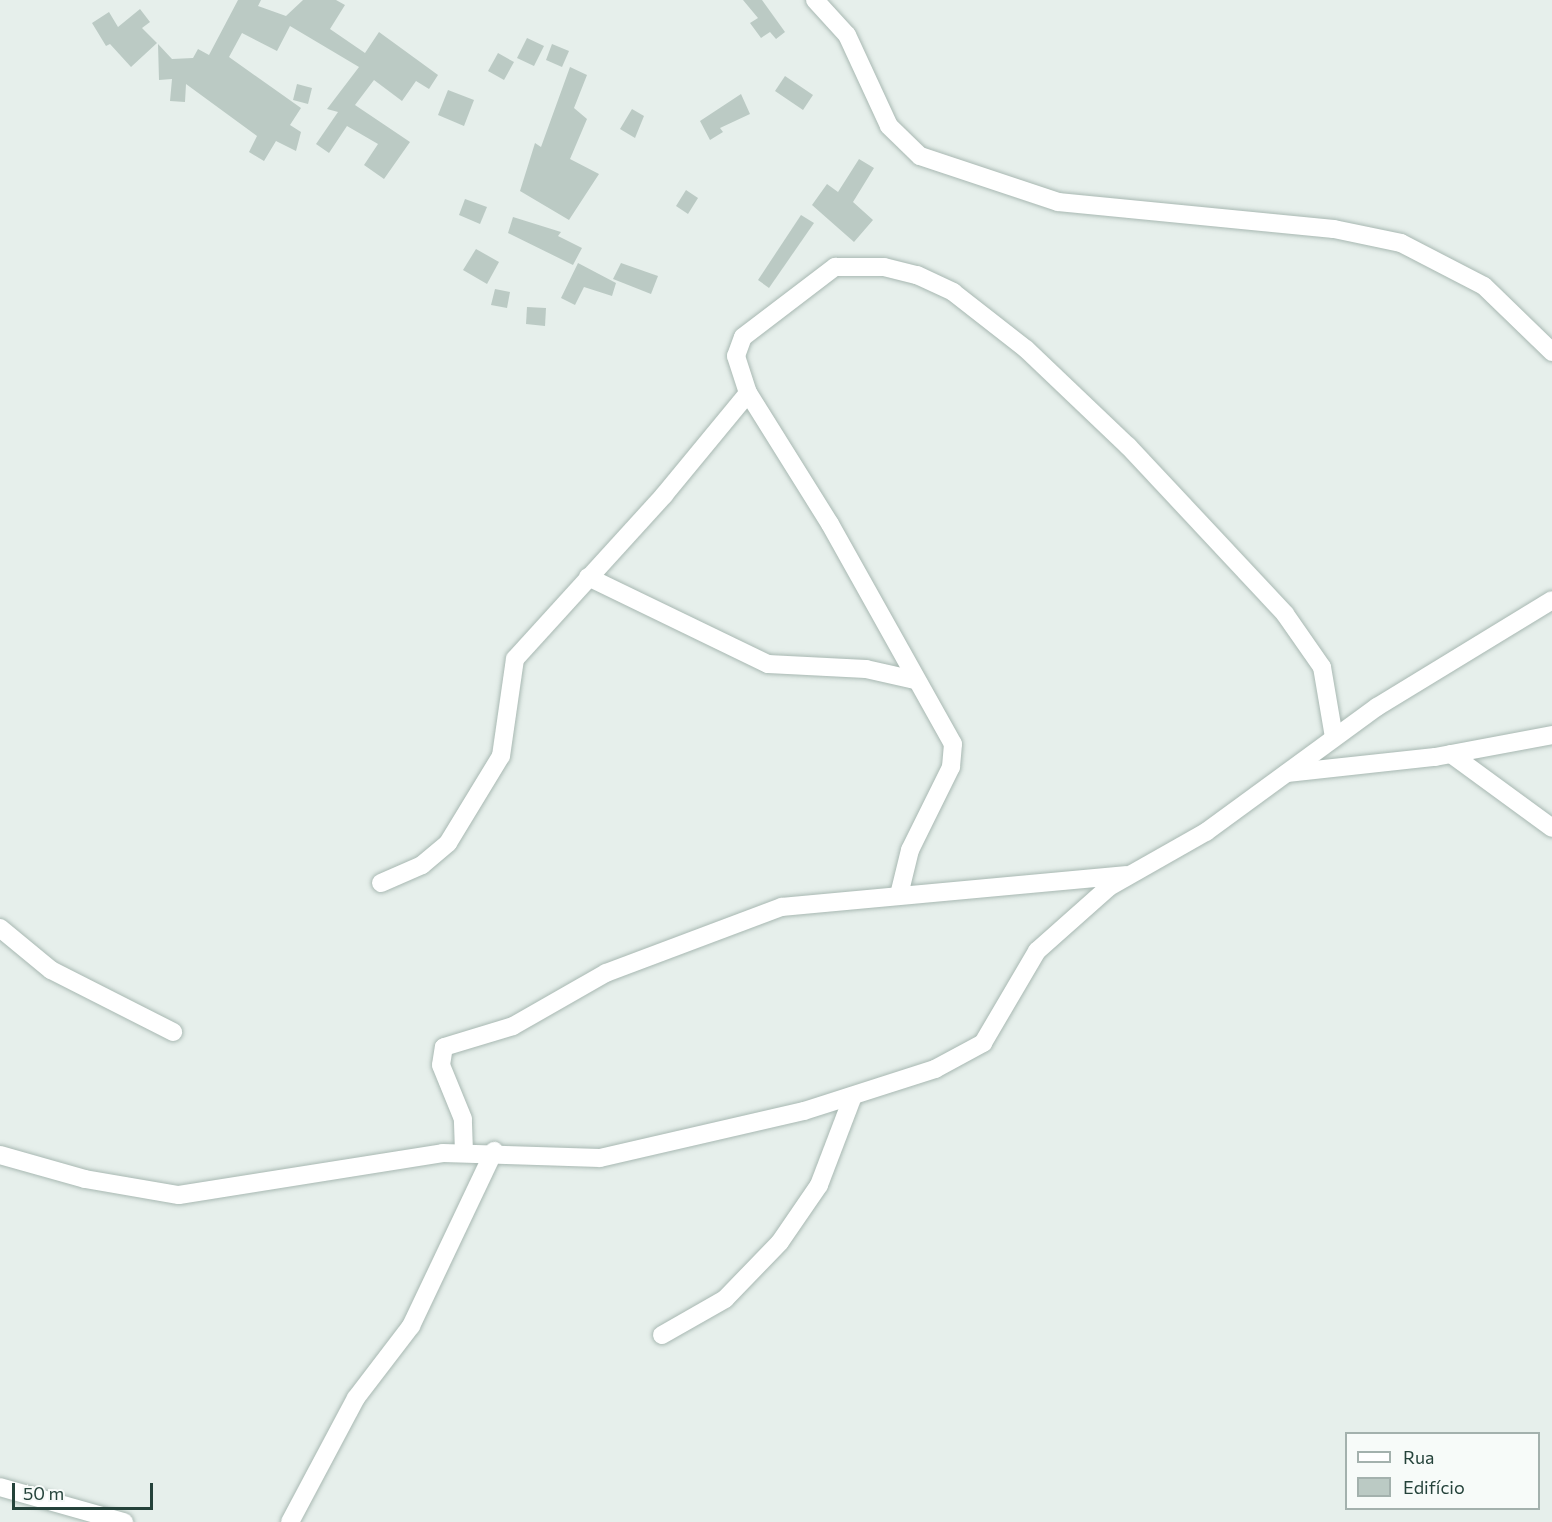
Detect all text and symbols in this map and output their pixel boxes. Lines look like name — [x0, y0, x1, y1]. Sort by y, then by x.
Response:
legend — [1345, 1432, 1540, 1510]
text: Rua — [1403, 1446, 1434, 1468]
scale bar — [15, 1471, 156, 1509]
text: Edifício — [1403, 1476, 1465, 1498]
text: 50 m — [23, 1482, 64, 1504]

